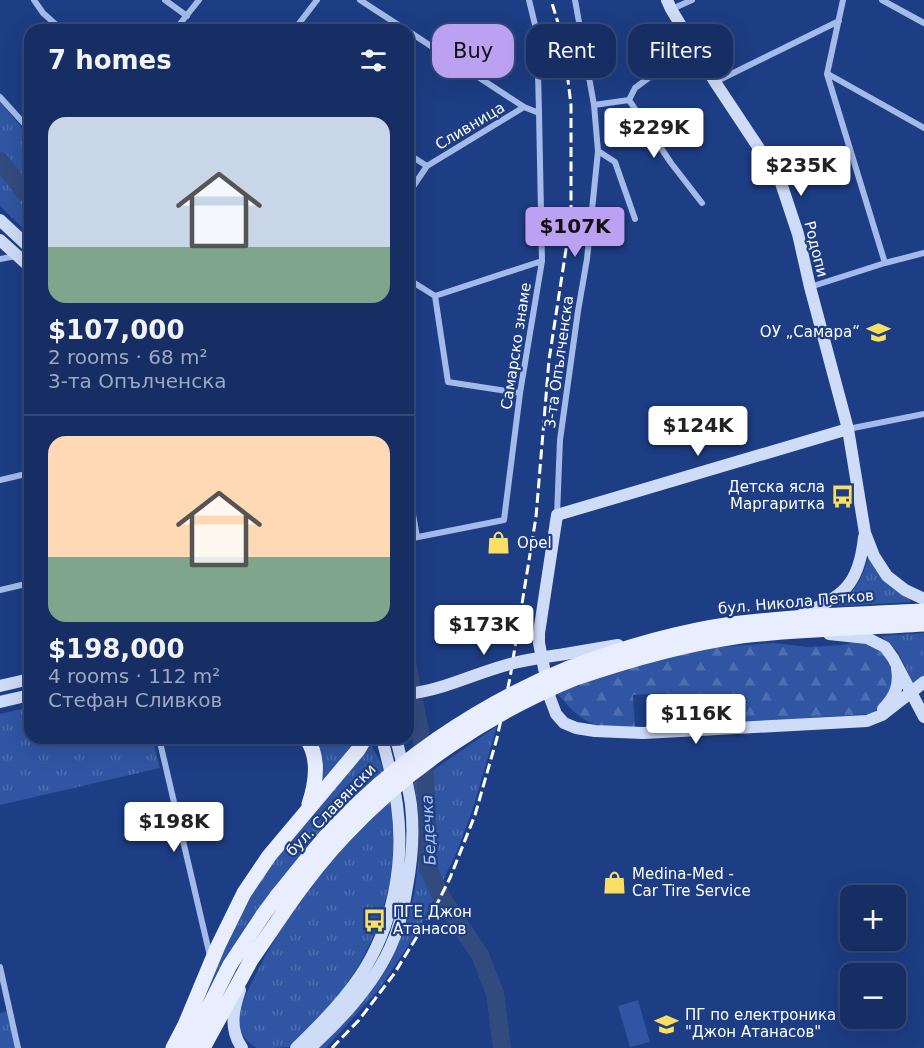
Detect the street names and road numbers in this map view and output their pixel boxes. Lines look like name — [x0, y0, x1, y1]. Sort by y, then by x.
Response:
street label: Сливница — [432, 98, 508, 154]
street label: Родопи — [800, 219, 832, 279]
street label: Самарско знаме — [497, 281, 535, 411]
street label: 3-та Опълченска — [541, 294, 577, 430]
street label: бул. Никола Петков — [717, 586, 875, 618]
street label: бул. Славянски — [282, 760, 380, 860]

